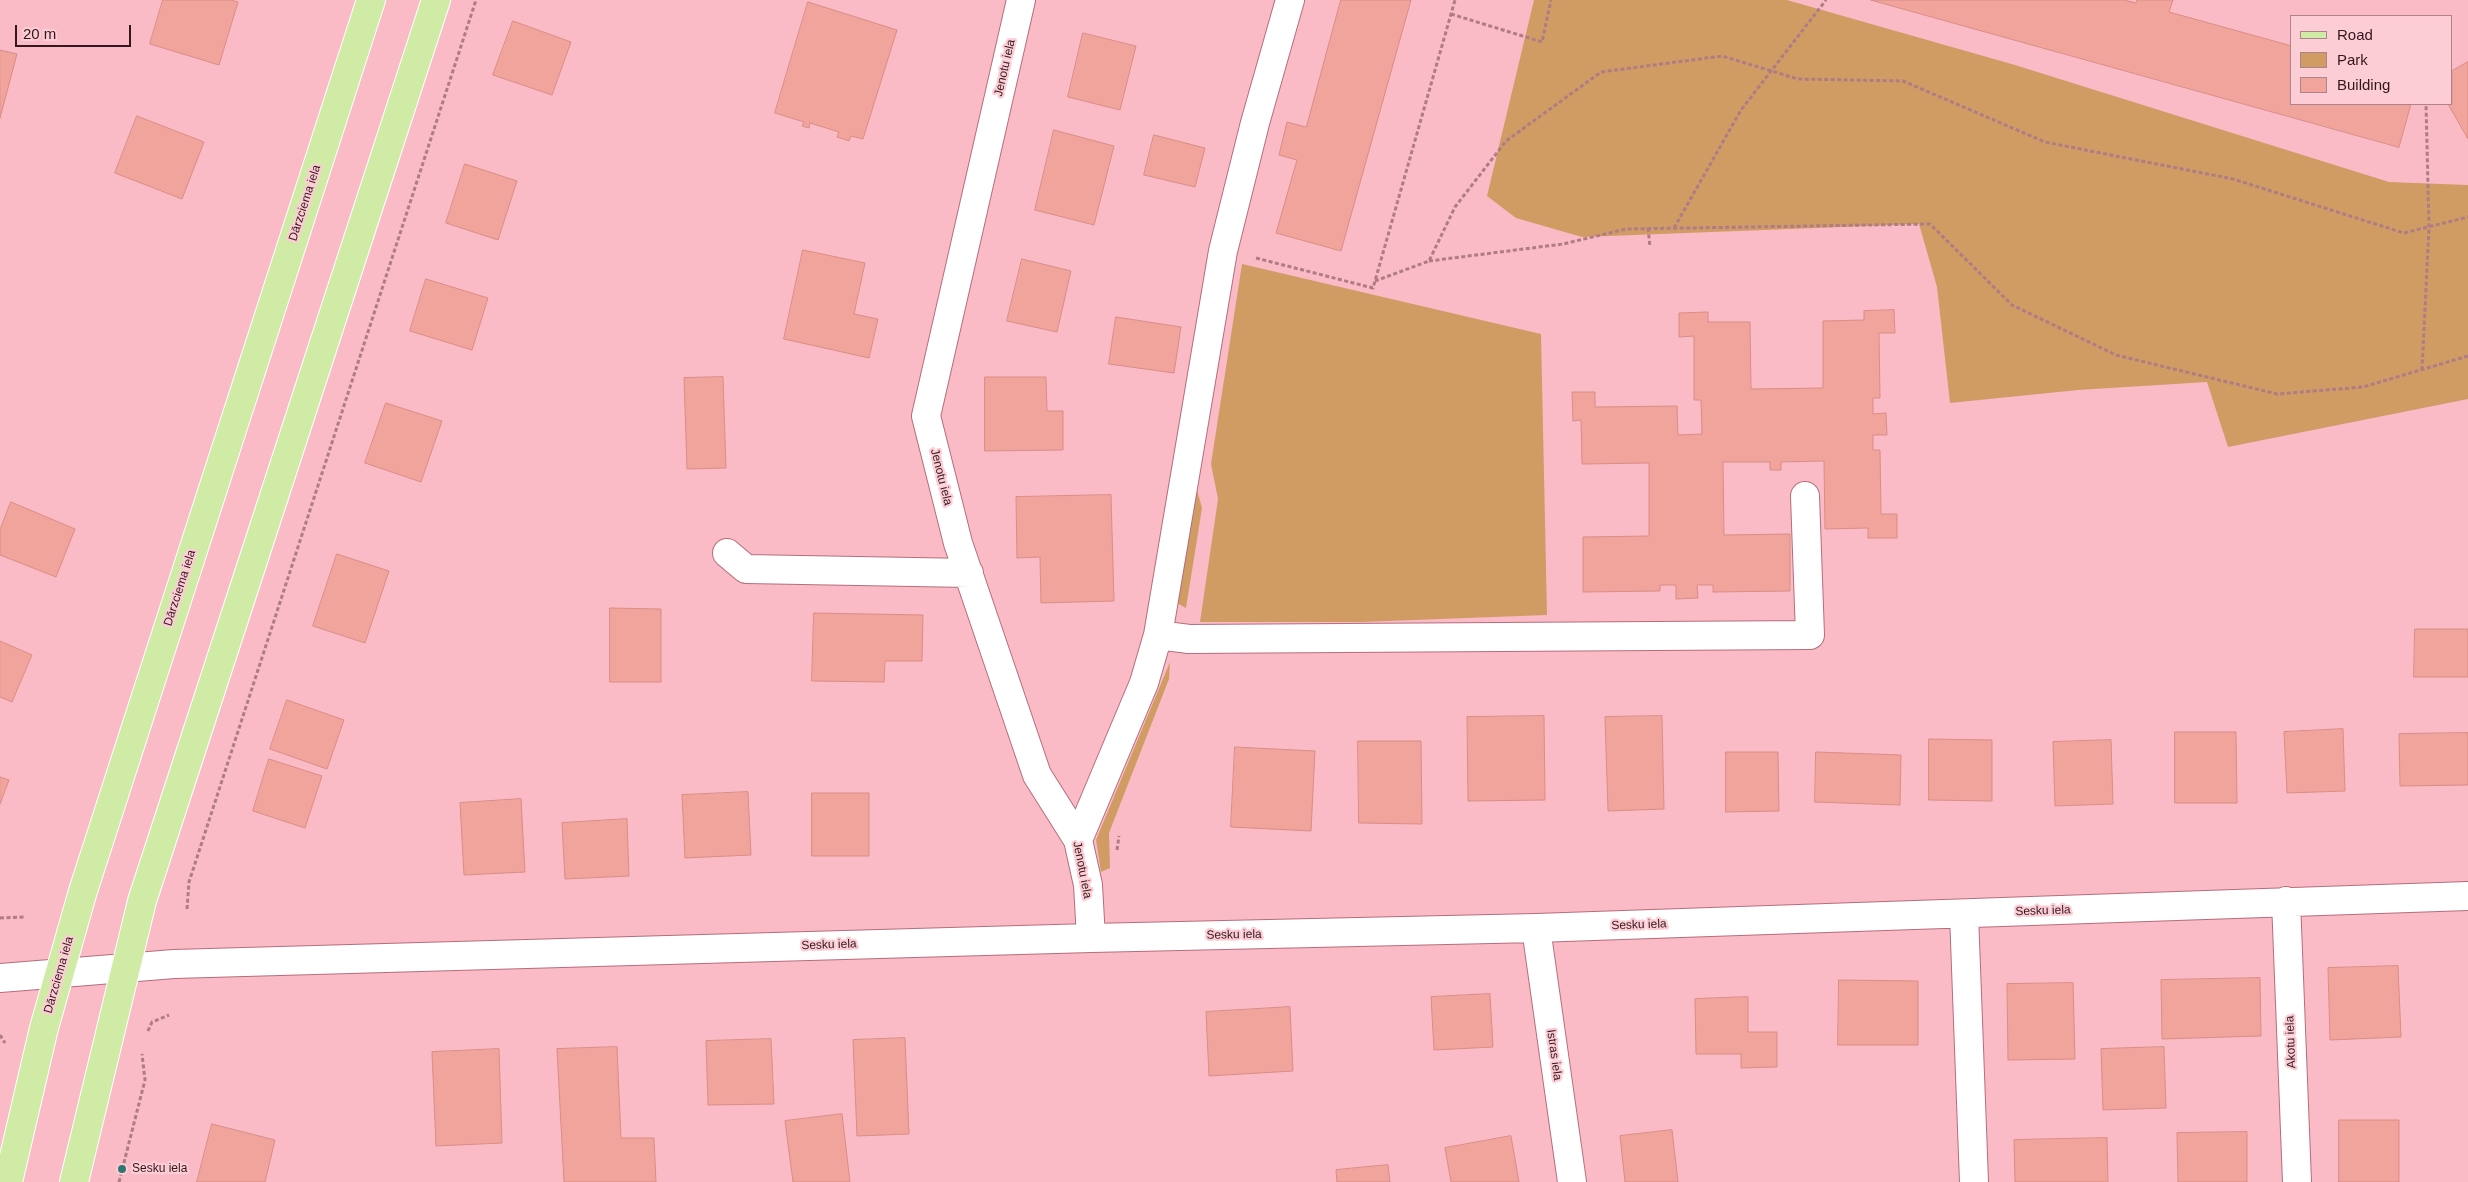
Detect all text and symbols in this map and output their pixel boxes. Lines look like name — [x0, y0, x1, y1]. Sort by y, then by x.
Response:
scale bar — [18, 15, 134, 47]
legend — [2290, 15, 2453, 105]
text: 20 m — [23, 25, 56, 42]
text: Road — [2337, 26, 2373, 43]
street label: Jenotu iela — [991, 38, 1019, 98]
text: Park — [2337, 51, 2368, 68]
text: Building — [2337, 76, 2390, 93]
street label: Dārzciema iela — [286, 163, 324, 243]
street label: Jenotu iela — [927, 447, 955, 507]
street label: Dārzciema iela — [161, 548, 199, 628]
street label: Jenotu iela — [1069, 840, 1095, 900]
street label: Sesku iela — [2015, 903, 2071, 919]
street label: Sesku iela — [1611, 917, 1667, 933]
street label: Sesku iela — [1206, 927, 1262, 943]
street label: Dārzciema iela — [41, 935, 77, 1015]
street label: Sesku iela — [801, 937, 857, 953]
street label: Akotu iela — [2283, 1015, 2299, 1069]
street label: Istras iela — [1543, 1029, 1565, 1081]
place label: Sesku iela — [132, 1162, 187, 1176]
marker: Sesku iela — [116, 1163, 128, 1175]

